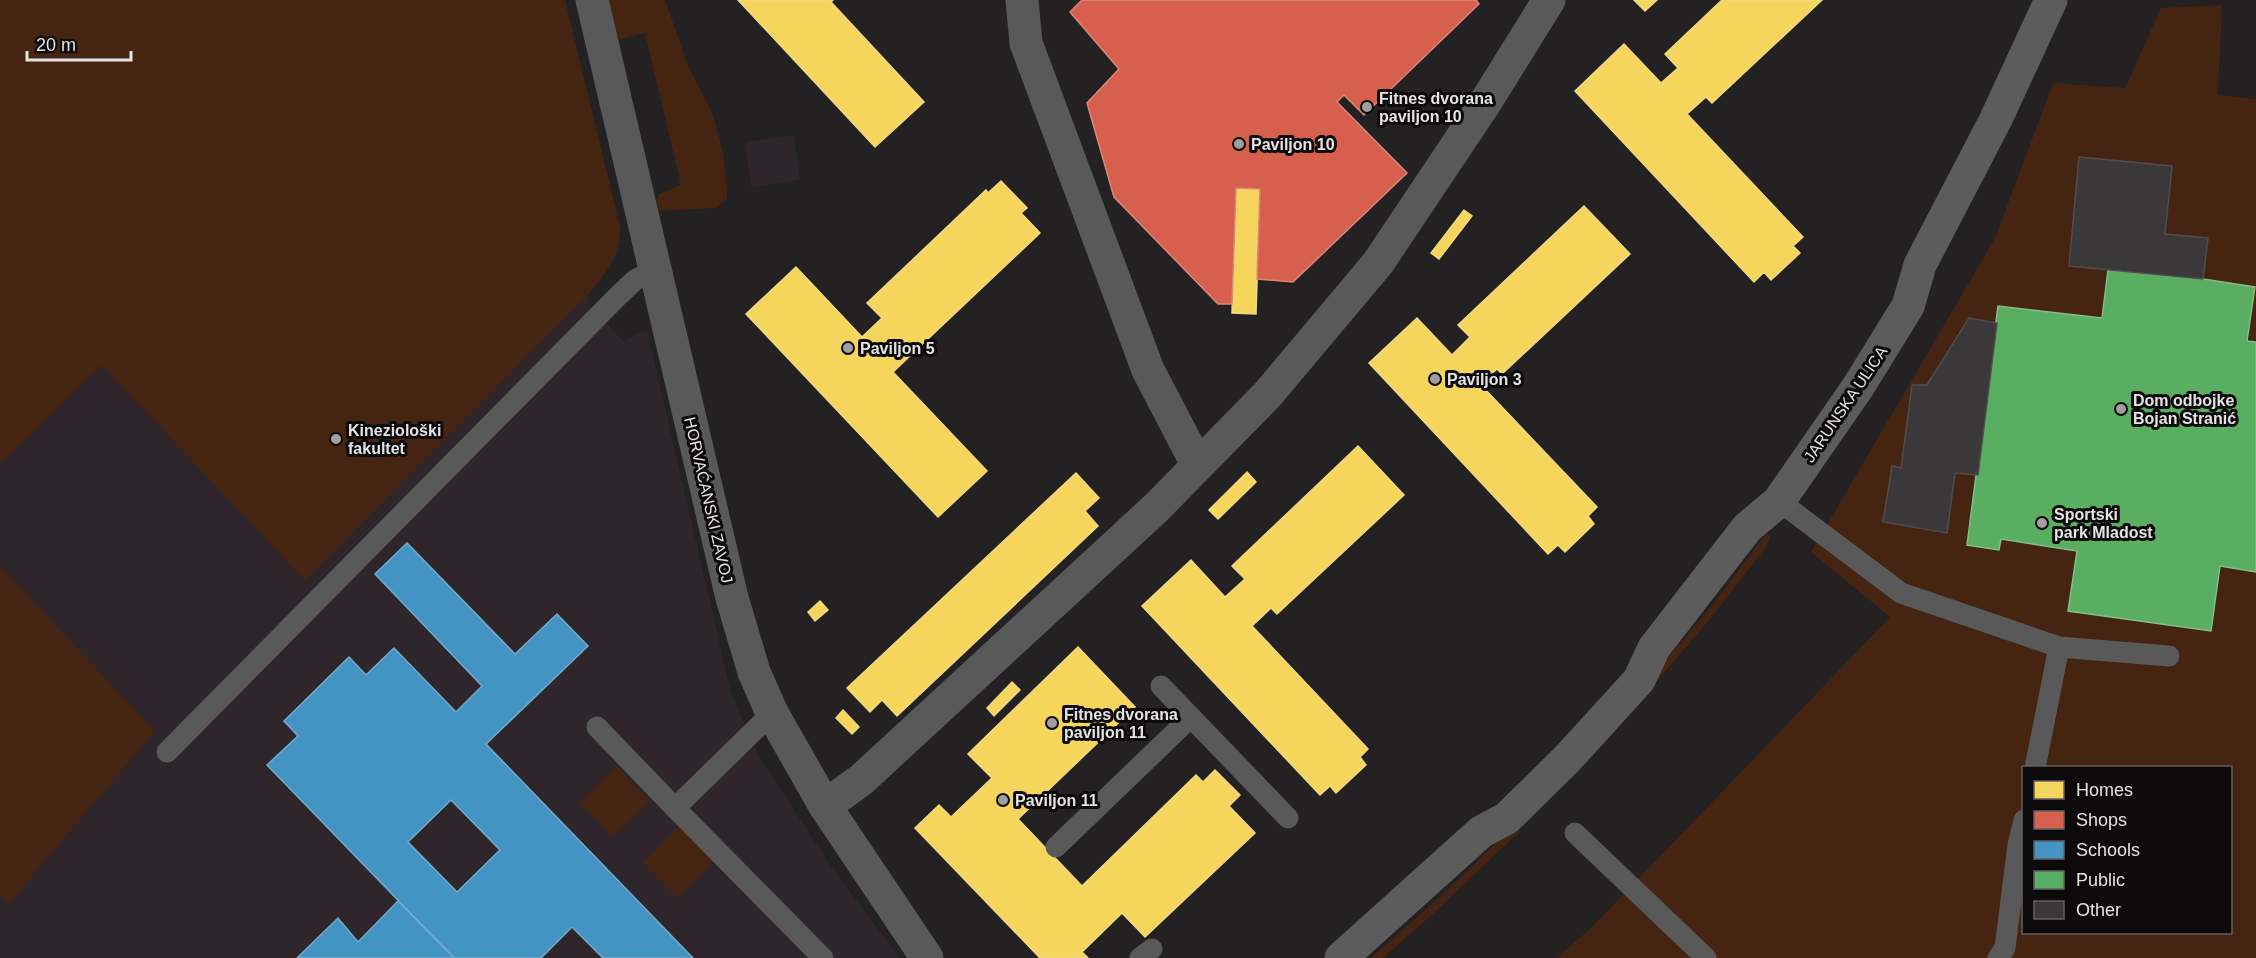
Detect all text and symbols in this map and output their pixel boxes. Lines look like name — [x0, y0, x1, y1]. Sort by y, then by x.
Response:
scale bar — [27, 24, 130, 62]
text: 20 m — [36, 35, 76, 55]
place label: Fitnes dvorana paviljon 10 — [1379, 90, 1493, 125]
marker: Fitnes dvorana paviljon 10 — [1360, 100, 1374, 114]
place label: Paviljon 10 — [1251, 136, 1335, 153]
marker: Paviljon 10 — [1232, 137, 1246, 151]
place label: Paviljon 5 — [860, 340, 935, 357]
marker: Paviljon 5 — [841, 341, 855, 355]
street label: JARUNSKA ULICA — [1800, 343, 1891, 465]
place label: Paviljon 3 — [1447, 371, 1522, 388]
marker: Paviljon 3 — [1428, 372, 1442, 386]
place label: Dom odbojke Bojan Stranić — [2133, 392, 2236, 427]
marker: Dom odbojke Bojan Stranić — [2114, 402, 2128, 416]
street label: HORVAĆANSKI ZAVOJ — [681, 415, 737, 585]
place label: Kineziološki fakultet — [348, 422, 441, 457]
marker: Kineziološki fakultet — [329, 432, 343, 446]
place label: Sportski park Mladost — [2054, 506, 2153, 541]
marker: Sportski park Mladost — [2035, 516, 2049, 530]
place label: Fitnes dvorana paviljon 11 — [1064, 706, 1178, 741]
marker: Fitnes dvorana paviljon 11 — [1045, 716, 1059, 730]
legend — [2022, 766, 2232, 934]
text: Homes — [2076, 780, 2133, 800]
place label: Paviljon 11 — [1015, 792, 1098, 809]
marker: Paviljon 11 — [996, 793, 1010, 807]
text: Shops — [2076, 810, 2127, 830]
text: Schools — [2076, 840, 2140, 860]
text: Public — [2076, 870, 2125, 890]
text: Other — [2076, 900, 2121, 920]

